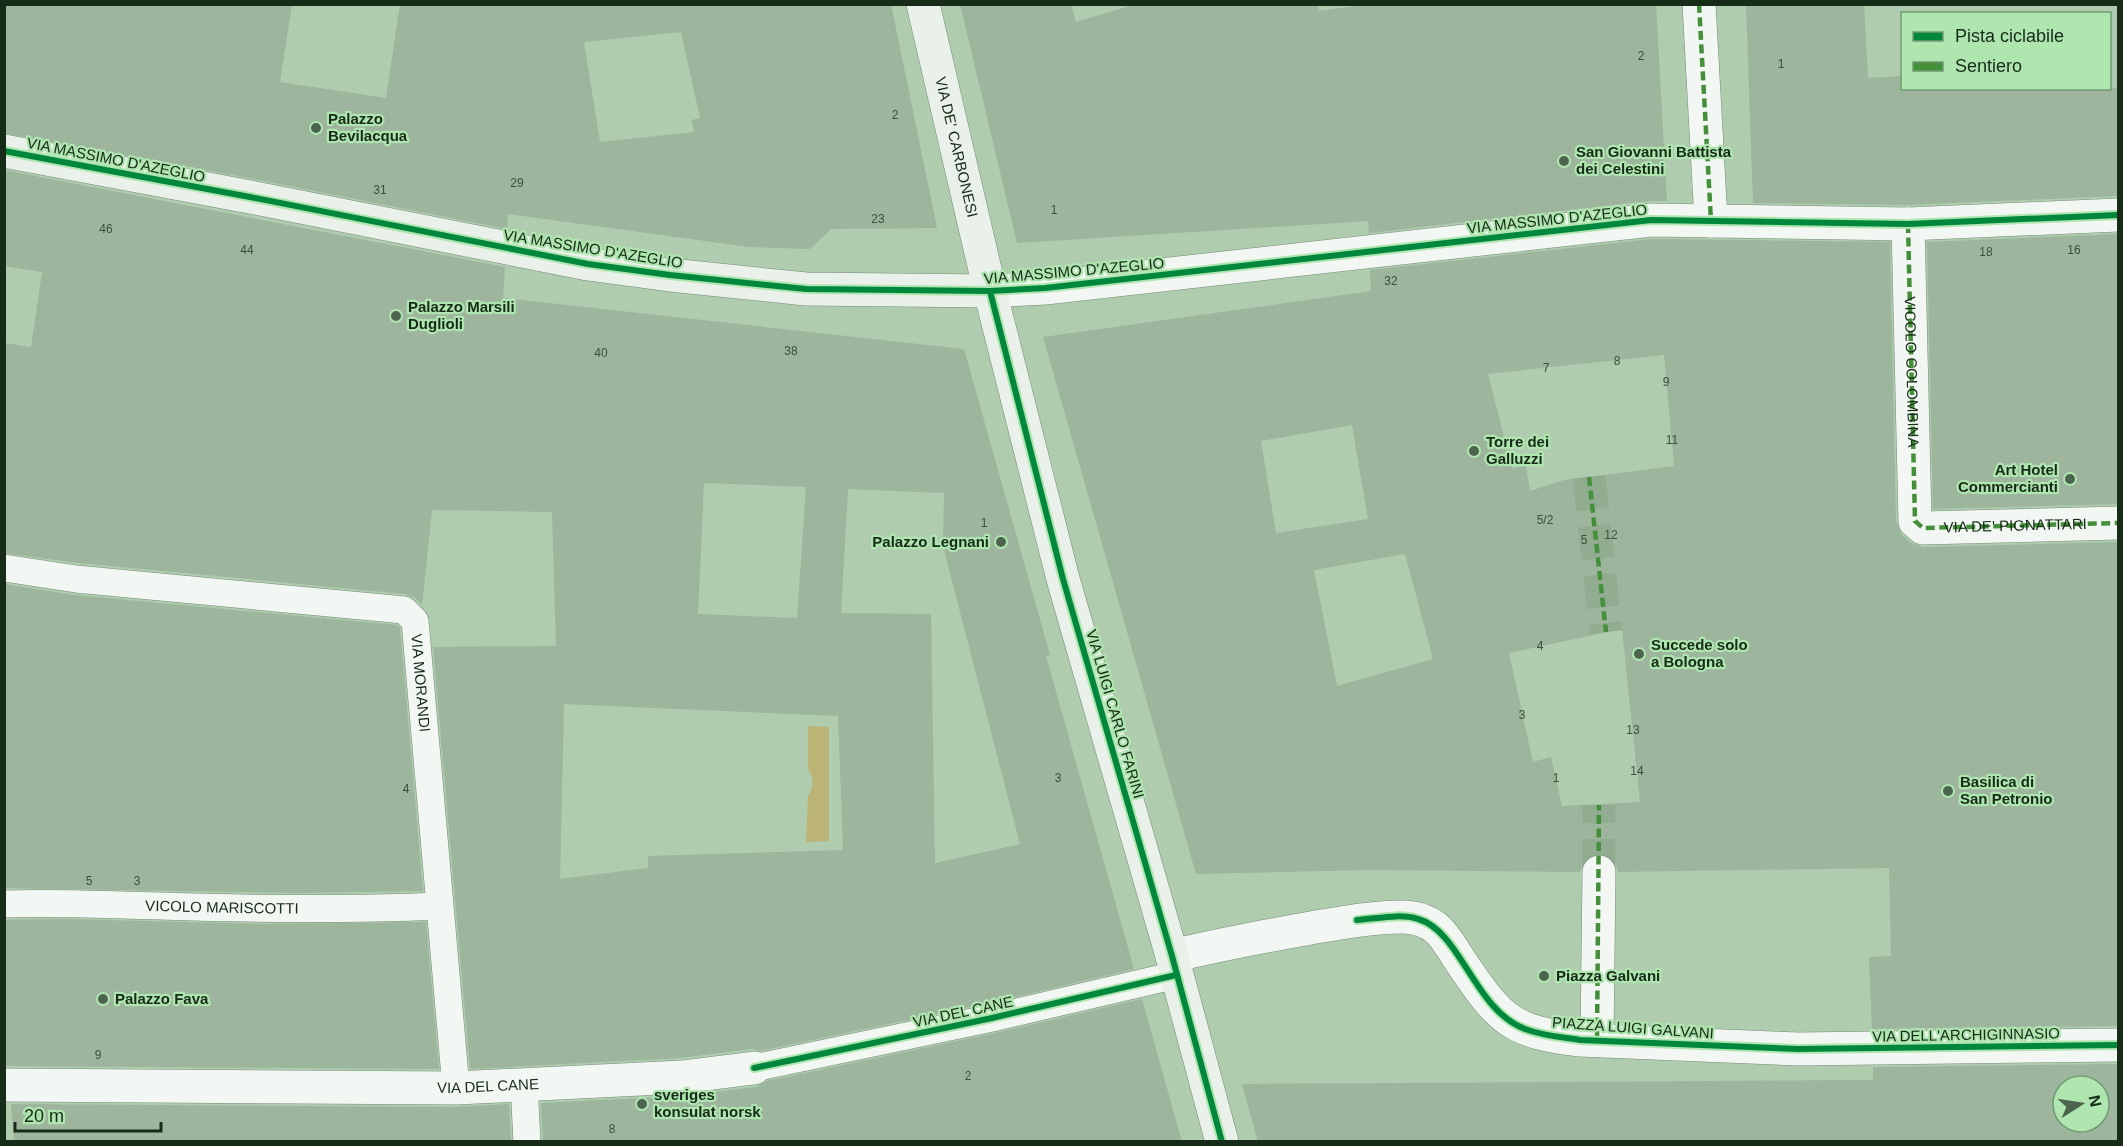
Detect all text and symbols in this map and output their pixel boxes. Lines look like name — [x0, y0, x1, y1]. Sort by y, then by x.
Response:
legend — [1901, 12, 2111, 90]
text: Pista ciclabile — [1955, 26, 2064, 46]
house number: 2 — [1638, 49, 1645, 63]
text: Sentiero — [1955, 56, 2022, 76]
house number: 1 — [1778, 57, 1785, 71]
street label: VIA DE' CARBONESI — [932, 75, 982, 219]
house number: 2 — [892, 108, 899, 122]
place label: Palazzo Bevilacqua — [328, 110, 408, 144]
marker: Palazzo Bevilacqua — [309, 121, 323, 135]
street label: VIA MASSIMO D'AZEGLIO — [26, 134, 207, 185]
place label: San Giovanni Battista dei Celestini — [1576, 143, 1732, 177]
marker: San Giovanni Battista dei Celestini — [1557, 154, 1571, 168]
house number: 29 — [510, 176, 524, 190]
house number: 31 — [373, 183, 387, 197]
street label: VIA MASSIMO D'AZEGLIO — [1466, 201, 1648, 236]
house number: 1 — [1051, 203, 1058, 217]
house number: 23 — [871, 212, 885, 226]
house number: 46 — [99, 222, 113, 236]
street label: VIA MASSIMO D'AZEGLIO — [502, 226, 684, 271]
house number: 44 — [240, 243, 254, 257]
house number: 16 — [2067, 243, 2081, 257]
house number: 18 — [1979, 245, 1993, 259]
street label: VIA MASSIMO D'AZEGLIO — [983, 254, 1165, 287]
house number: 32 — [1384, 274, 1398, 288]
street label: VICOLO COLOMBINA — [1902, 296, 1922, 448]
place label: Palazzo Marsili Duglioli — [408, 298, 515, 332]
marker: Palazzo Marsili Duglioli — [389, 309, 403, 323]
house number: 38 — [784, 344, 798, 358]
house number: 40 — [594, 346, 608, 360]
house number: 8 — [1614, 354, 1621, 368]
house number: 7 — [1543, 361, 1550, 375]
house number: 9 — [1663, 375, 1670, 389]
place label: Torre dei Galluzzi — [1486, 433, 1549, 467]
house number: 11 — [1666, 433, 1679, 447]
marker: Torre dei Galluzzi — [1467, 444, 1481, 458]
place label: Art Hotel Commercianti — [1958, 461, 2058, 495]
marker: Art Hotel Commercianti — [2063, 472, 2077, 486]
house number: 5/2 — [1537, 513, 1554, 527]
street label: VIA DE' PIGNATTARI — [1943, 515, 2087, 535]
house number: 1 — [981, 516, 988, 530]
house number: 12 — [1604, 528, 1618, 542]
place label: Palazzo Legnani — [872, 533, 989, 550]
house number: 5 — [1581, 533, 1588, 547]
marker: Palazzo Legnani — [994, 535, 1008, 549]
street label: VIA LUIGI CARLO FARINI — [1083, 627, 1148, 800]
street label: VIA MORANDI — [408, 633, 434, 733]
place label: Succede solo a Bologna — [1651, 636, 1748, 670]
house number: 4 — [1537, 639, 1544, 653]
marker: Succede solo a Bologna — [1632, 647, 1646, 661]
house number: 3 — [1519, 708, 1526, 722]
house number: 13 — [1626, 723, 1640, 737]
house number: 14 — [1630, 764, 1644, 778]
house number: 3 — [1055, 771, 1062, 785]
house number: 1 — [1553, 771, 1560, 785]
place label: Basilica di San Petronio — [1960, 773, 2053, 807]
house number: 4 — [403, 782, 410, 796]
marker: Basilica di San Petronio — [1941, 784, 1955, 798]
house number: 5 — [86, 874, 93, 888]
house number: 3 — [134, 874, 141, 888]
street label: VICOLO MARISCOTTI — [145, 897, 299, 917]
place label: Piazza Galvani — [1556, 967, 1660, 984]
marker: Piazza Galvani — [1537, 969, 1551, 983]
place label: Palazzo Fava — [115, 990, 209, 1007]
marker: Palazzo Fava — [96, 992, 110, 1006]
street label: VIA DEL CANE — [911, 993, 1015, 1030]
street label: PIAZZA LUIGI GALVANI — [1552, 1013, 1714, 1042]
street label: VIA DELL'ARCHIGINNASIO — [1872, 1024, 2060, 1045]
house number: 9 — [95, 1048, 102, 1062]
house number: 2 — [965, 1069, 972, 1083]
north arrow — [2051, 1074, 2111, 1134]
street label: VIA DEL CANE — [437, 1075, 539, 1096]
place label: sveriges konsulat norsk — [654, 1086, 761, 1120]
text: N — [2086, 1094, 2105, 1108]
scale bar — [15, 1095, 160, 1133]
marker: sveriges konsulat norsk — [635, 1097, 649, 1111]
text: 20 m — [24, 1106, 64, 1126]
house number: 8 — [609, 1122, 616, 1136]

